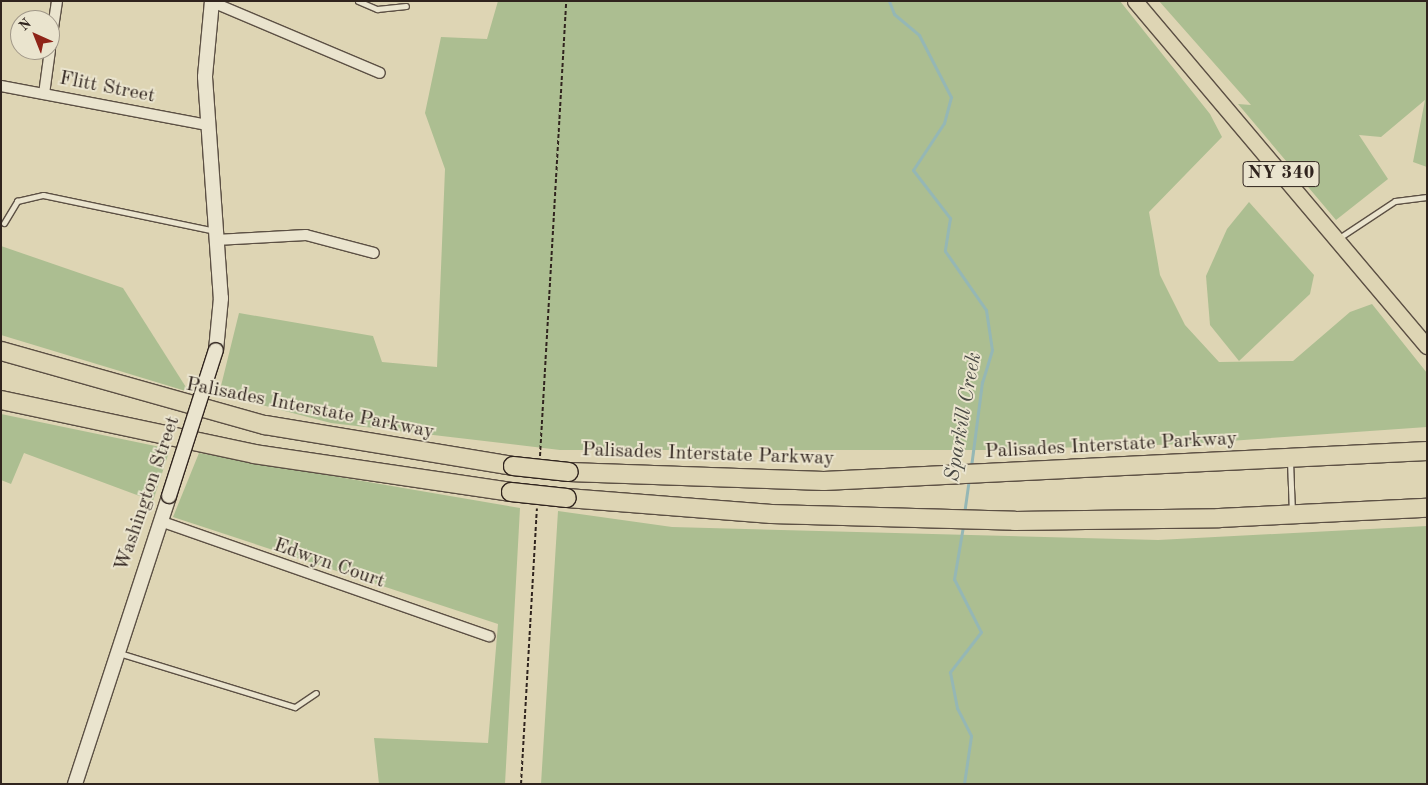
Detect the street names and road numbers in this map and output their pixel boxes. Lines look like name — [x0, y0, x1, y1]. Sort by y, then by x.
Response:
street label: Flitt Street — [57, 67, 157, 109]
road number: NY 340 — [1242, 157, 1320, 190]
street label: Palisades Interstate Parkway — [184, 373, 436, 445]
street label: Washington Street — [110, 413, 186, 575]
street label: Palisades Interstate Parkway — [984, 427, 1238, 465]
street label: Palisades Interstate Parkway — [581, 439, 835, 471]
street label: Edwyn Court — [270, 534, 388, 594]

